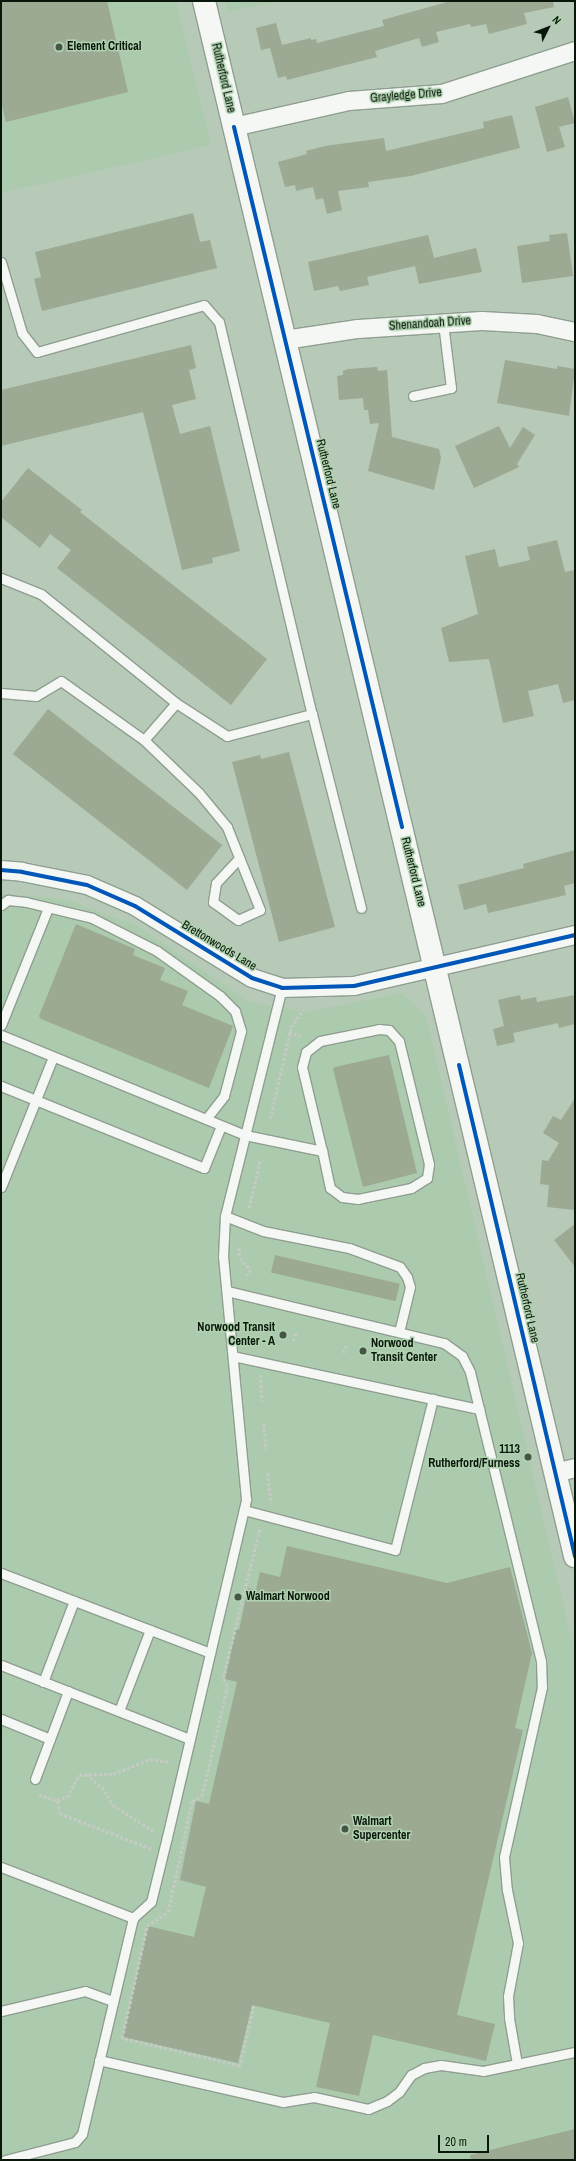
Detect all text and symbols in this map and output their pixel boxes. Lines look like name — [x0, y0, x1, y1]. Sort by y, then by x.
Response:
north arrow — [528, 8, 568, 48]
text: N — [550, 13, 564, 27]
place label: Element Critical — [67, 40, 141, 54]
marker: Element Critical — [54, 42, 64, 52]
street label: Rutherford Lane — [208, 42, 238, 114]
street label: Grayledge Drive — [370, 86, 442, 106]
street label: Shenandoah Drive — [389, 314, 471, 334]
street label: Rutherford Lane — [312, 438, 344, 510]
street label: Rutherford Lane — [397, 836, 429, 908]
street label: Brettonwoods Lane — [179, 918, 259, 974]
street label: Rutherford Lane — [512, 1272, 542, 1344]
place label: Norwood Transit Center - A — [197, 1321, 275, 1349]
marker: Norwood Transit Center - A — [278, 1330, 288, 1340]
place label: Norwood Transit Center — [371, 1337, 437, 1365]
marker: Norwood Transit Center — [358, 1346, 368, 1356]
place label: 1113 Rutherford/Furness — [428, 1443, 520, 1471]
marker: 1113 Rutherford/Furness — [523, 1452, 533, 1462]
place label: Walmart Norwood — [246, 1590, 330, 1604]
marker: Walmart Norwood — [233, 1592, 243, 1602]
place label: Walmart Supercenter — [353, 1815, 410, 1843]
marker: Walmart Supercenter — [340, 1824, 350, 1834]
scale bar — [440, 2127, 491, 2153]
text: 20 m — [445, 2134, 467, 2150]

